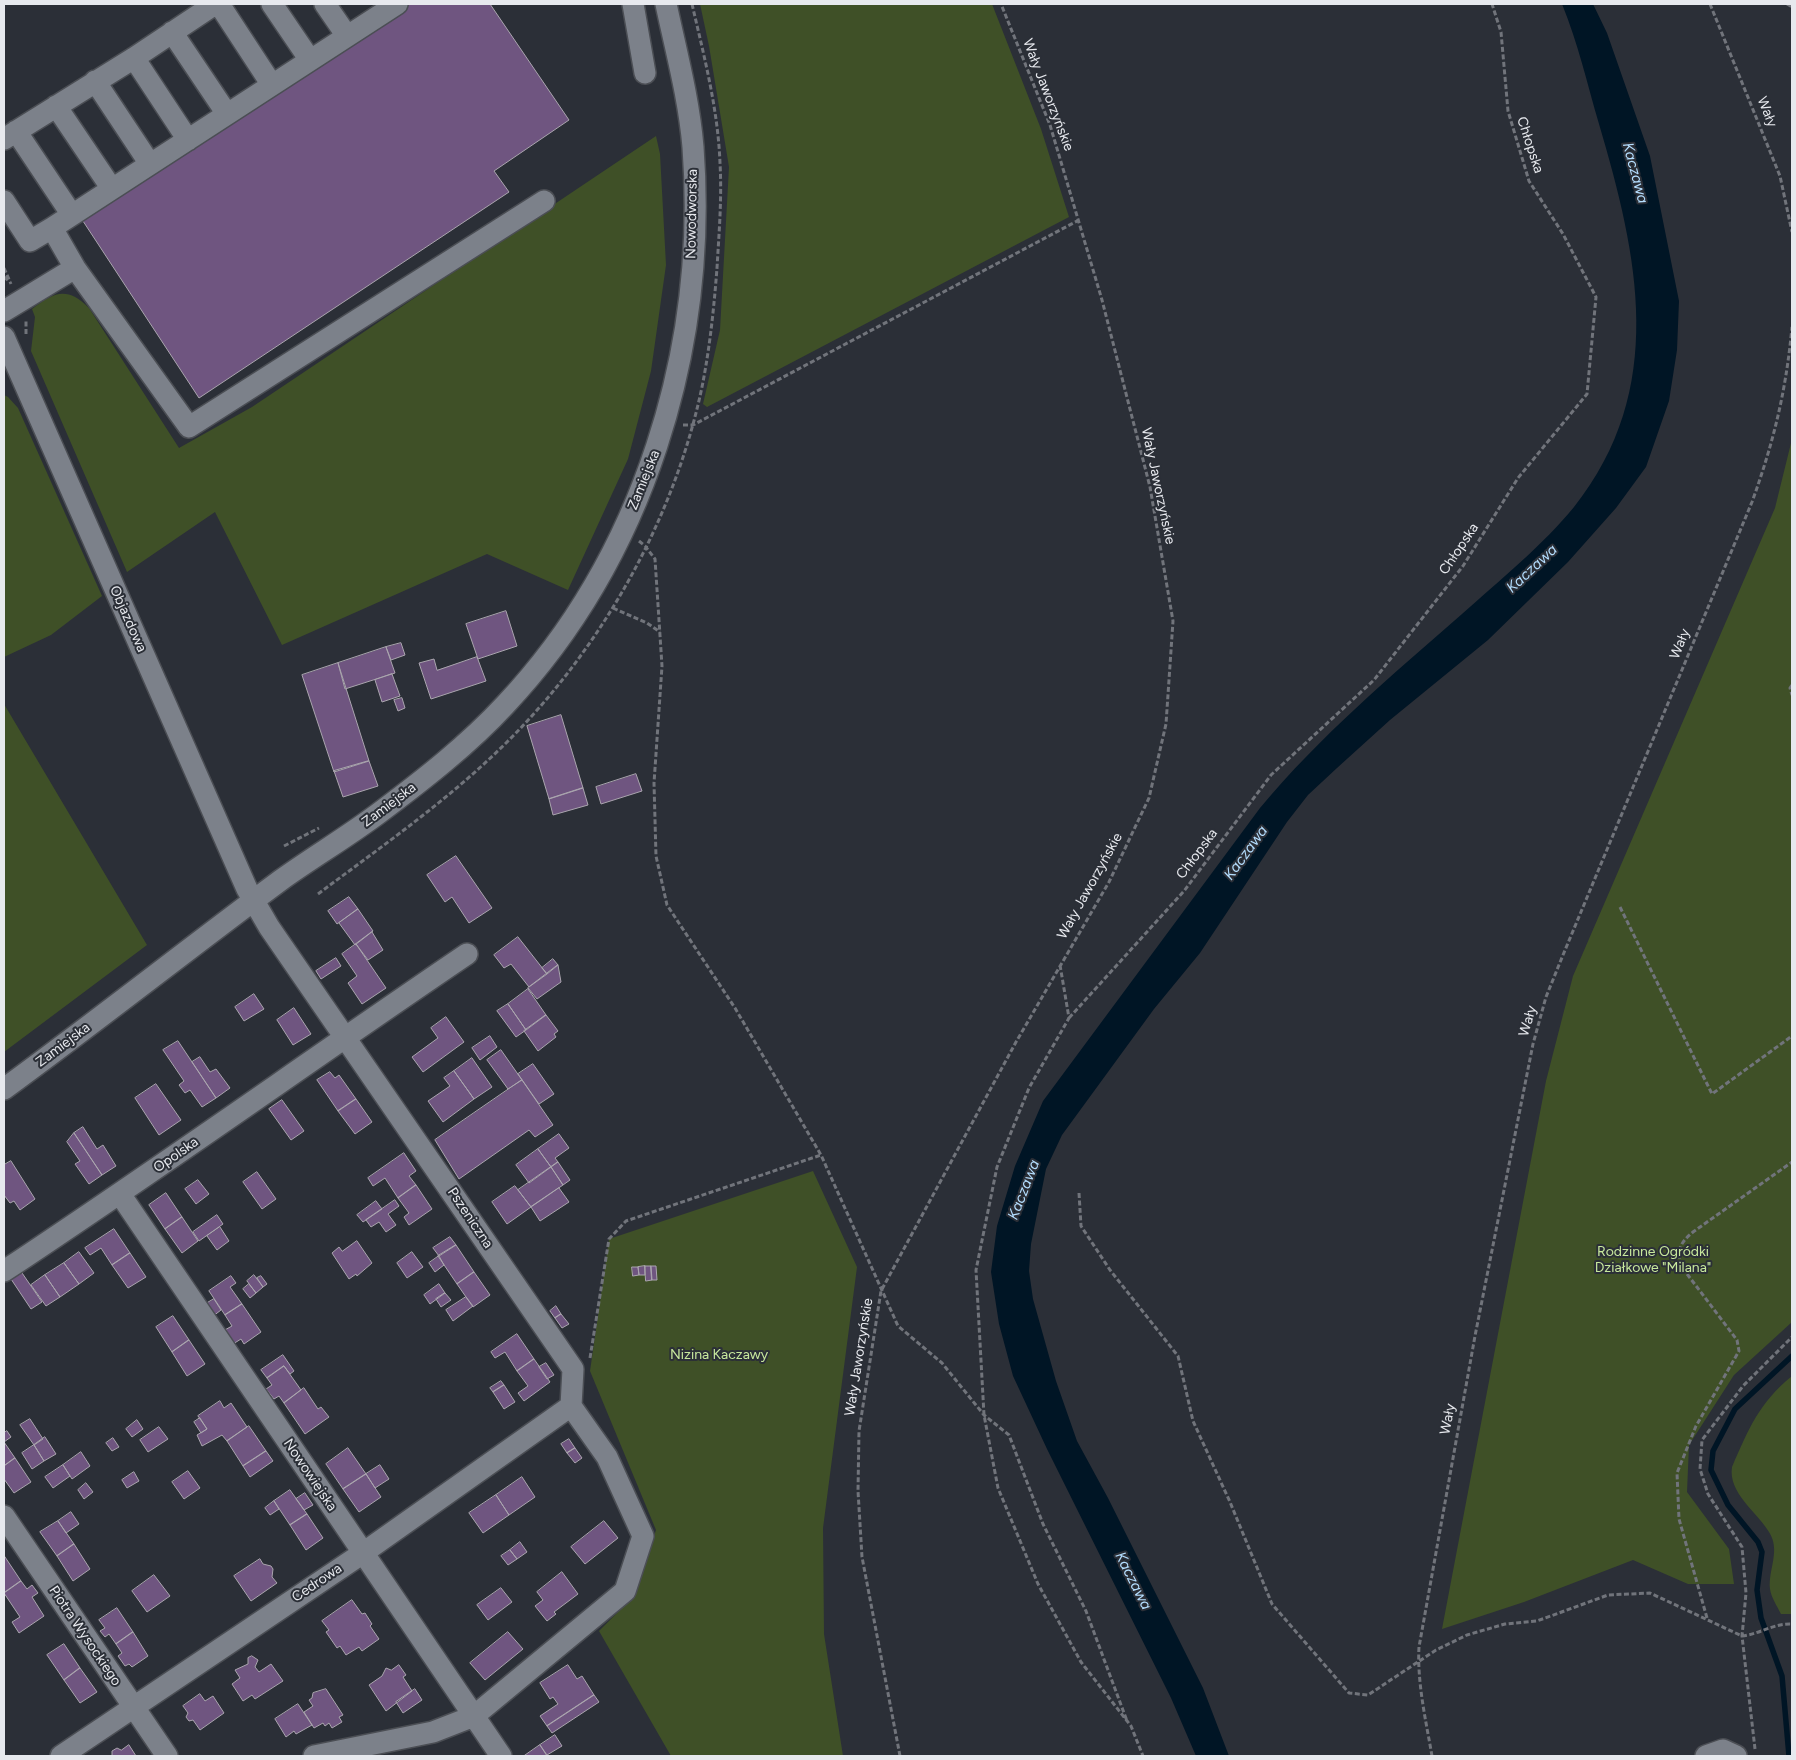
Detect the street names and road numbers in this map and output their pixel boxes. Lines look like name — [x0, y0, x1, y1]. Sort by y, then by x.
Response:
street label: Wały Jaworzyńskie — [1019, 36, 1077, 154]
street label: Wały — [1753, 94, 1781, 130]
street label: Chłopska — [1513, 115, 1547, 175]
street label: Nowodworska — [683, 169, 701, 259]
street label: Wały Jaworzyńskie — [1137, 426, 1179, 546]
street label: Zamiejska — [624, 448, 664, 512]
street label: Chłopska — [1436, 520, 1482, 578]
street label: Objazdowa — [106, 583, 150, 655]
street label: Wały — [1666, 626, 1694, 662]
street label: Zamiejska — [359, 779, 419, 831]
street label: Chłopska — [1173, 826, 1221, 882]
street label: Wały Jaworzyńskie — [1054, 830, 1126, 942]
street label: Wały — [1516, 1004, 1540, 1038]
street label: Zamiejska — [33, 1019, 93, 1071]
street label: Opolska — [150, 1134, 202, 1176]
street label: Pszeniczna — [444, 1184, 496, 1252]
street label: Wały Jaworzyńskie — [841, 1297, 877, 1417]
street label: Wały — [1437, 1402, 1459, 1436]
street label: Nowowiejska — [280, 1436, 340, 1514]
street label: Cedrowa — [289, 1560, 345, 1606]
street label: Piotra Wysockiego — [45, 1583, 125, 1689]

